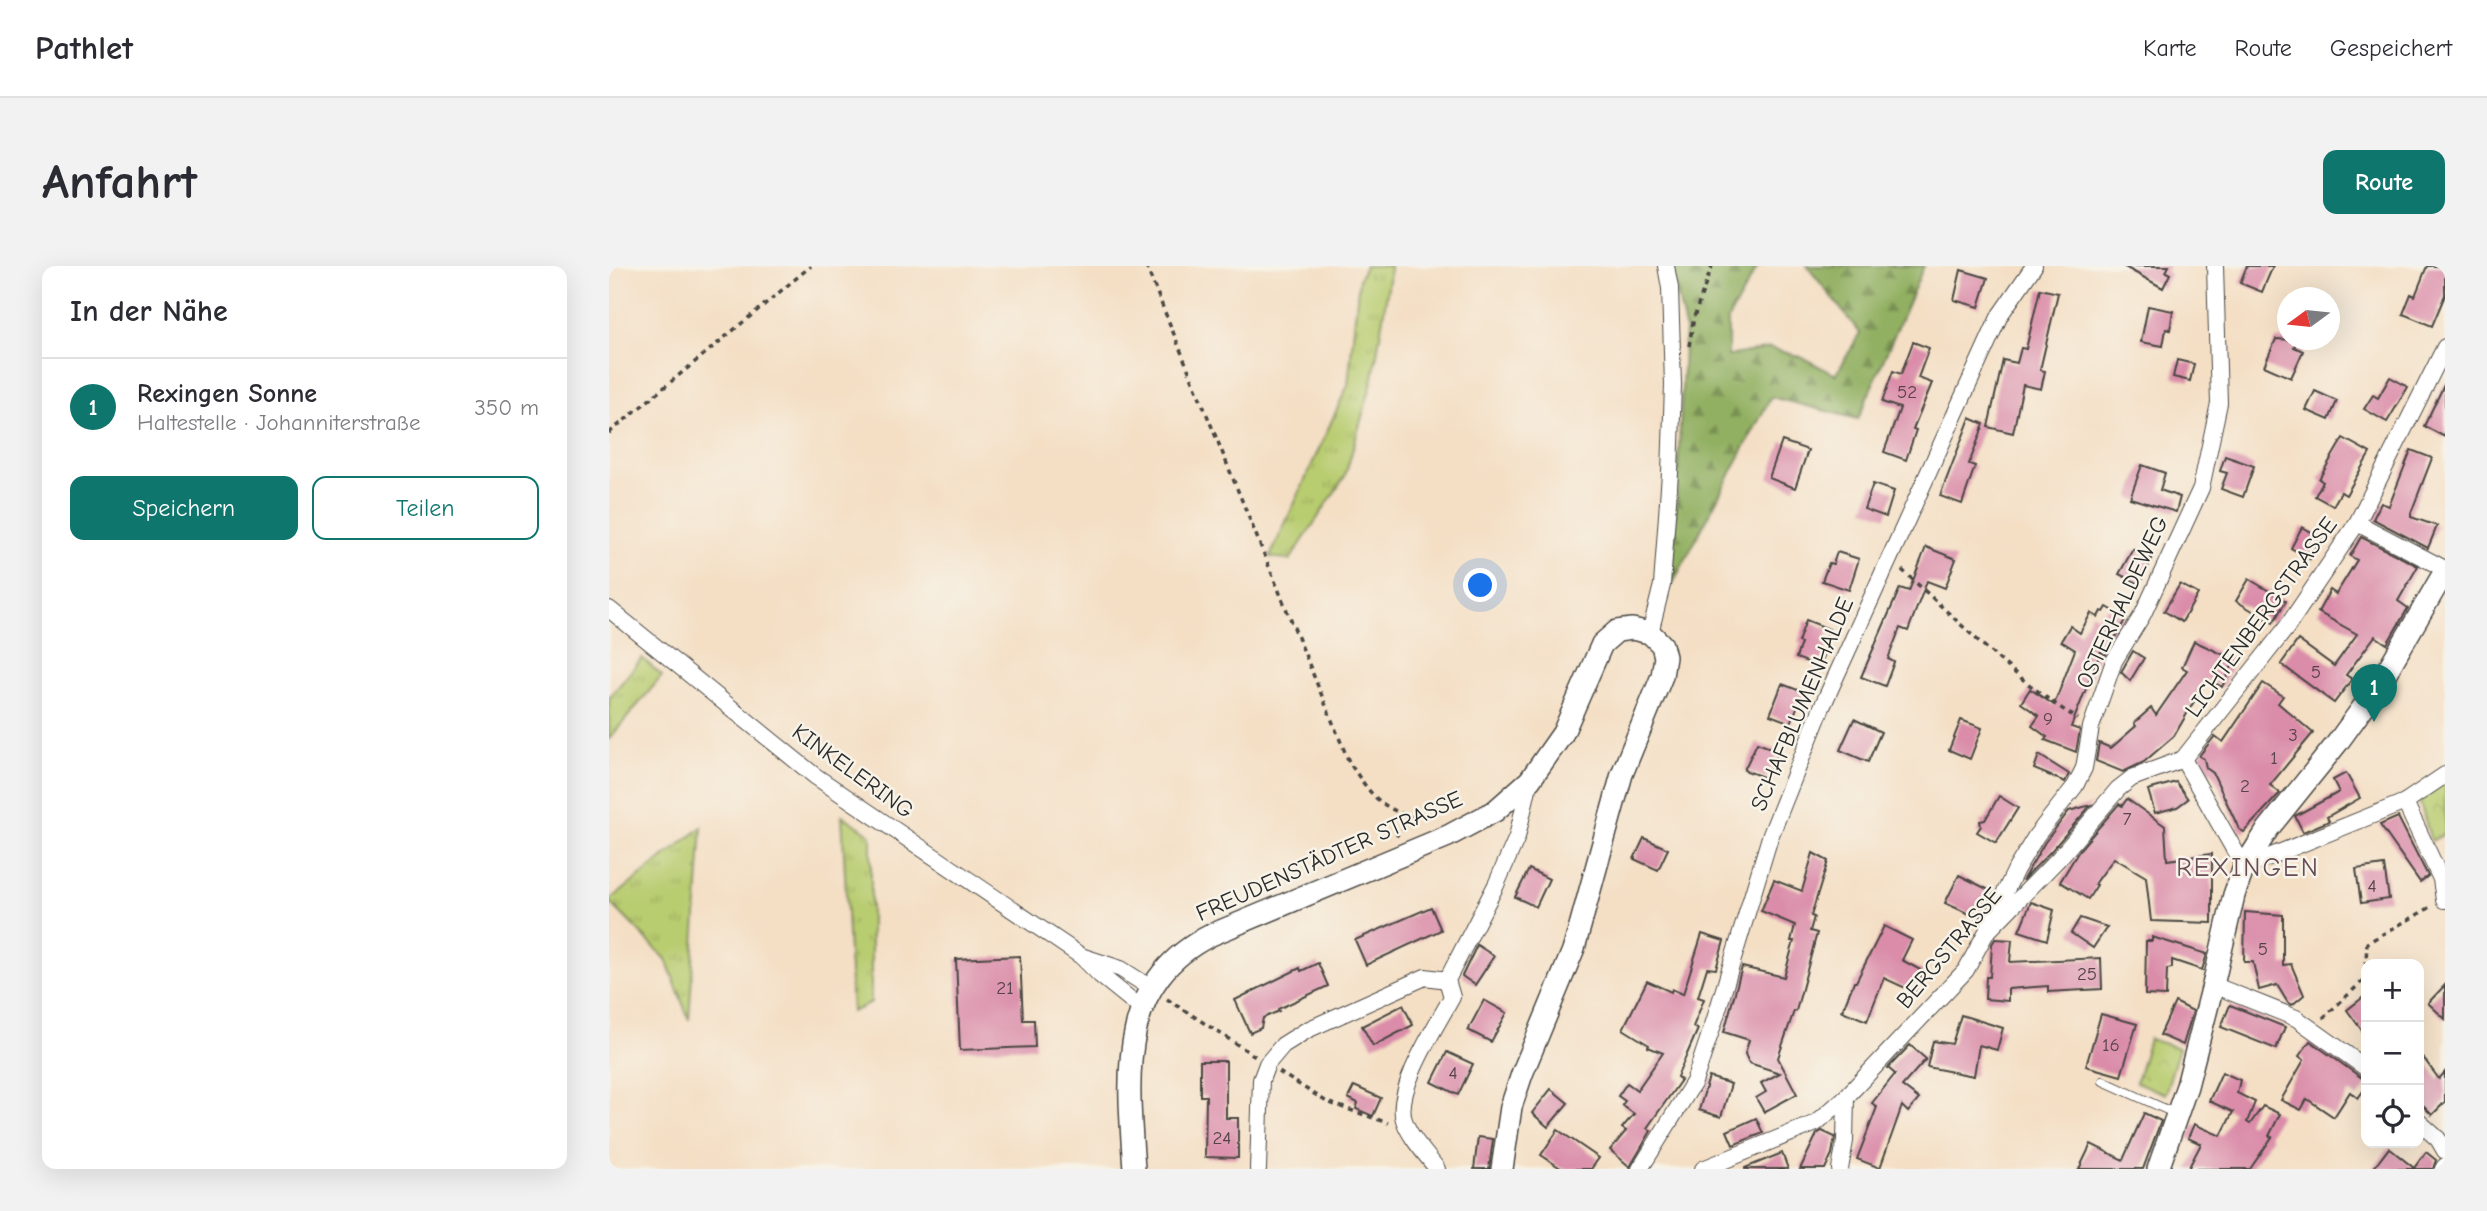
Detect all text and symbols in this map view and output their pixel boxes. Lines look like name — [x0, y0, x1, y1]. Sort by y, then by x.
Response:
text: Pathlet — [35, 29, 133, 67]
text: Karte — [2143, 34, 2197, 62]
text: Route — [2235, 34, 2292, 62]
text: Gespeichert — [2330, 34, 2452, 62]
button: Route — [2323, 150, 2445, 214]
text: Anfahrt — [42, 154, 197, 210]
north arrow — [2277, 287, 2340, 350]
text: In der Nähe — [70, 294, 228, 329]
text: Rexingen Sonne — [137, 379, 317, 409]
house number: 52 — [1897, 381, 1917, 403]
text: 1 — [88, 394, 98, 421]
text: 350 m — [474, 394, 539, 421]
text: Haltestelle · Johanniterstraße — [137, 409, 420, 436]
button: Speichern — [70, 476, 298, 540]
button: Teilen — [312, 476, 539, 540]
street label: LICHTENBERGSTRASSE — [2179, 511, 2343, 722]
street label: OSTERHALDEWEG — [2070, 512, 2174, 692]
your location — [1463, 568, 1497, 602]
street label: SCHAFBLUMENHALDE — [1745, 593, 1859, 815]
house number: 5 — [2311, 661, 2321, 683]
pin: 1 — [2351, 664, 2397, 722]
house number: 9 — [2043, 708, 2053, 730]
street label: KINKELERING — [787, 718, 919, 824]
house number: 3 — [2288, 724, 2298, 746]
house number: 1 — [2270, 747, 2278, 769]
house number: 2 — [2240, 775, 2250, 797]
street label: FREUDENSTÄDTER STRASSE — [1192, 785, 1467, 927]
house number: 7 — [2123, 808, 2132, 830]
district label: REXINGEN — [2176, 853, 2320, 883]
house number: 4 — [2367, 875, 2377, 897]
street label: BERGSTRASSE — [1891, 882, 2007, 1014]
house number: 5 — [2258, 938, 2268, 960]
map controls — [2361, 959, 2424, 1148]
button: + — [2361, 959, 2424, 1022]
house number: 25 — [2077, 963, 2097, 985]
house number: 21 — [996, 977, 1014, 999]
button: − — [2361, 1022, 2424, 1085]
house number: 16 — [2102, 1034, 2120, 1056]
house number: 4 — [1448, 1062, 1458, 1084]
button: locate — [2361, 1085, 2424, 1148]
house number: 24 — [1212, 1127, 1232, 1149]

